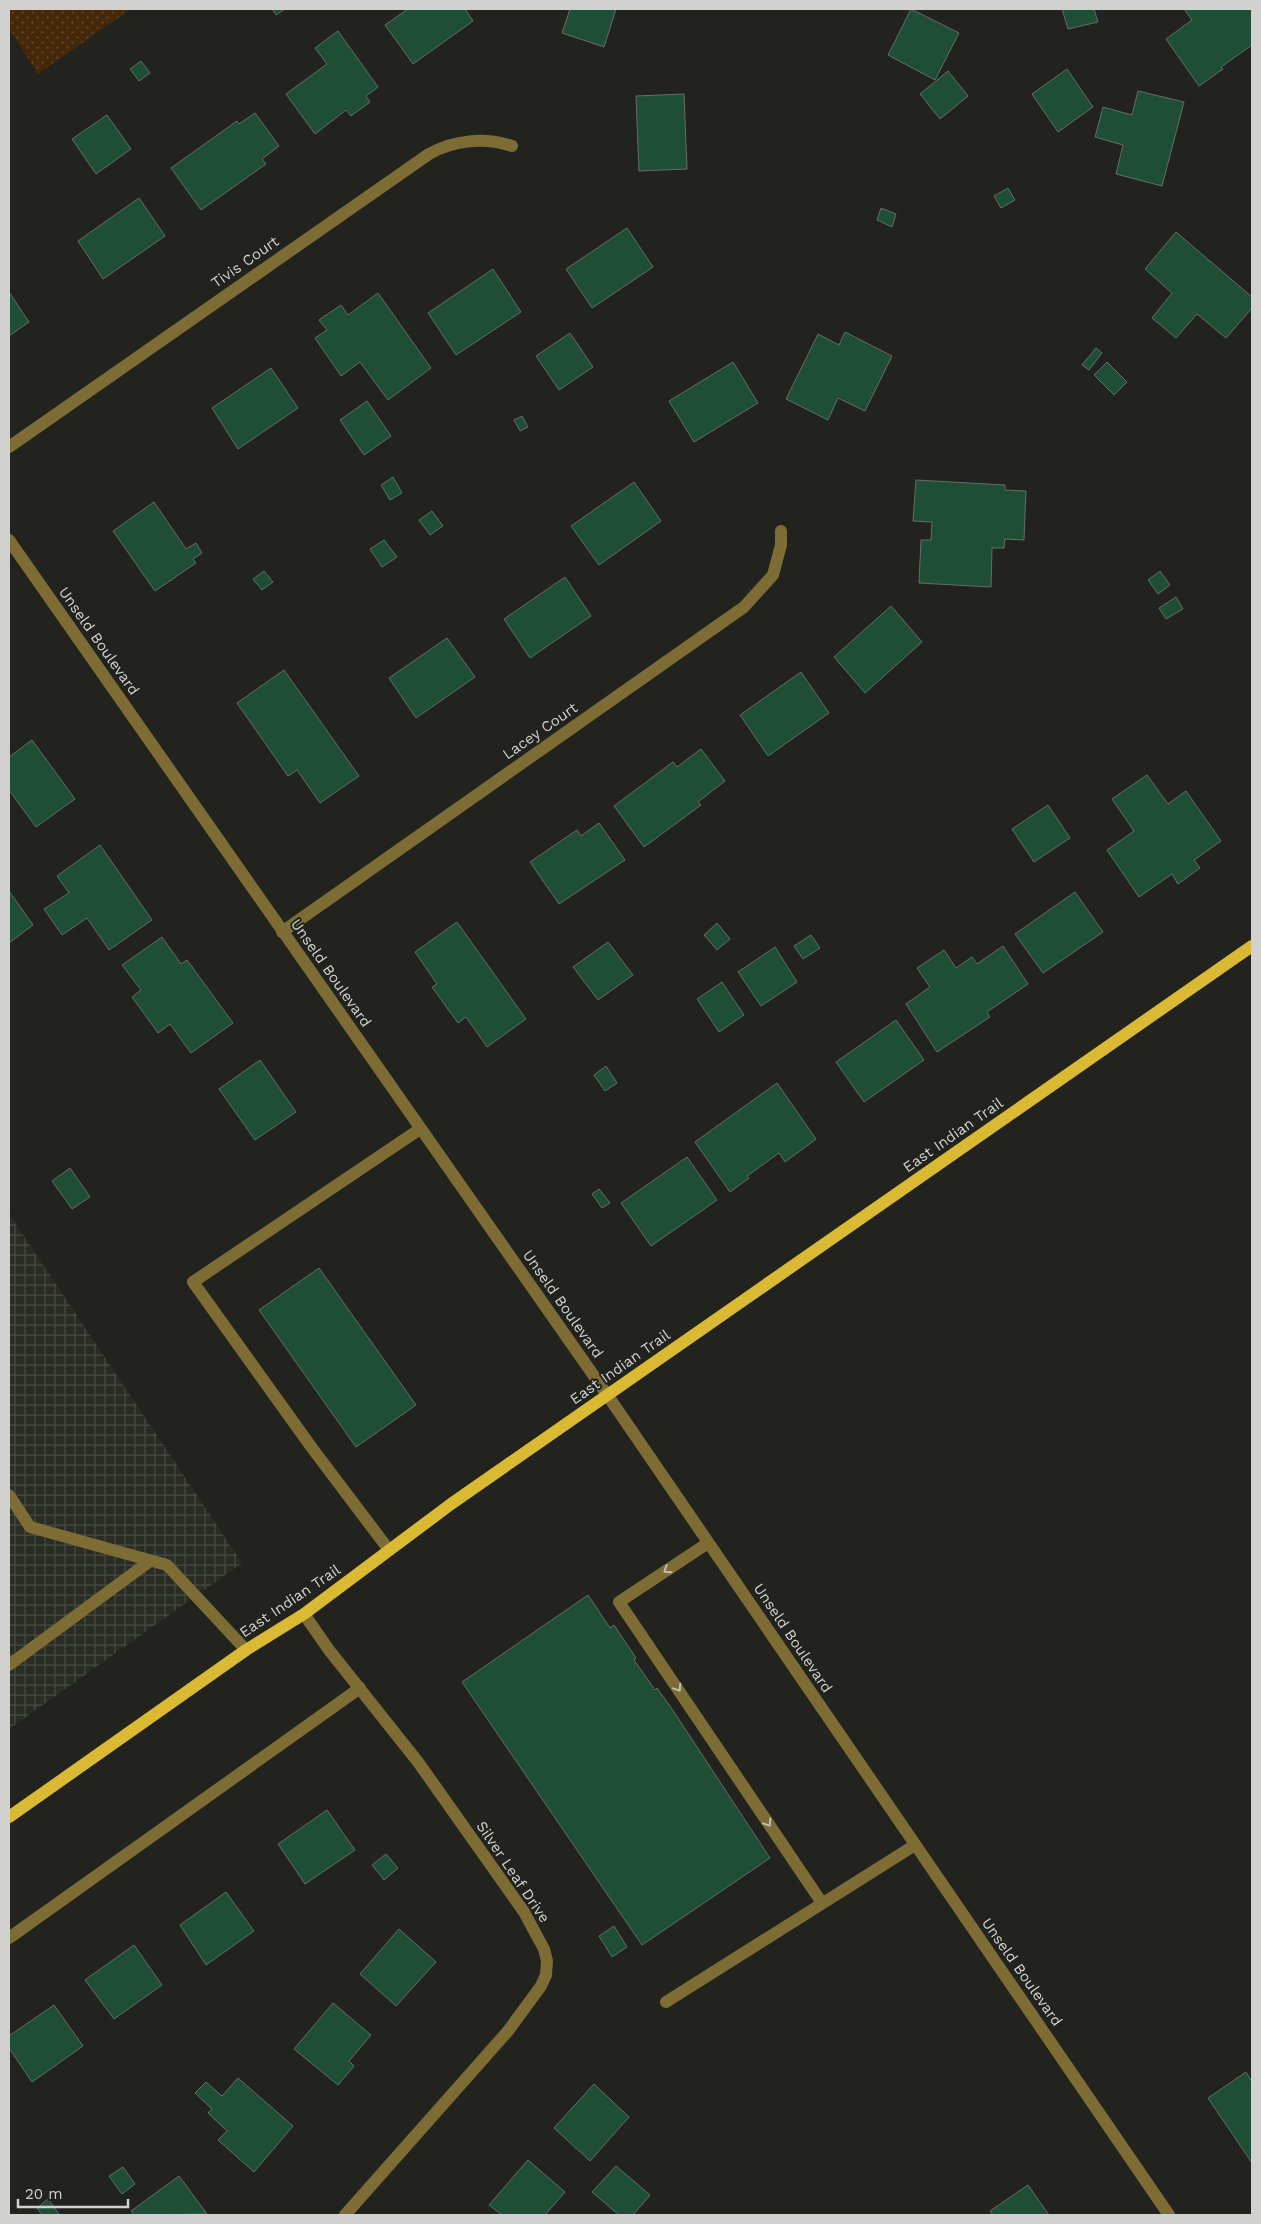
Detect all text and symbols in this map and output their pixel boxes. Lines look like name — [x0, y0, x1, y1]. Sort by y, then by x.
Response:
street label: Tivis Court — [208, 232, 283, 292]
street label: Unseld Boulevard — [55, 583, 143, 699]
street label: Lacey Court — [499, 698, 581, 763]
street label: Unseld Boulevard — [287, 915, 375, 1031]
street label: East Indian Trail — [900, 1094, 1007, 1176]
street label: Unseld Boulevard — [519, 1246, 607, 1362]
street label: East Indian Trail — [567, 1326, 674, 1408]
street label: East Indian Trail — [236, 1560, 344, 1641]
one-way arrow — [664, 1564, 673, 1573]
street label: Unseld Boulevard — [750, 1580, 836, 1696]
one-way arrow — [672, 1683, 681, 1692]
street label: Silver Leaf Drive — [472, 1818, 554, 1926]
one-way arrow — [762, 1818, 772, 1827]
street label: Unseld Boulevard — [978, 1914, 1066, 2030]
scale bar — [18, 2176, 128, 2208]
text: 20 m — [25, 2185, 63, 2203]

